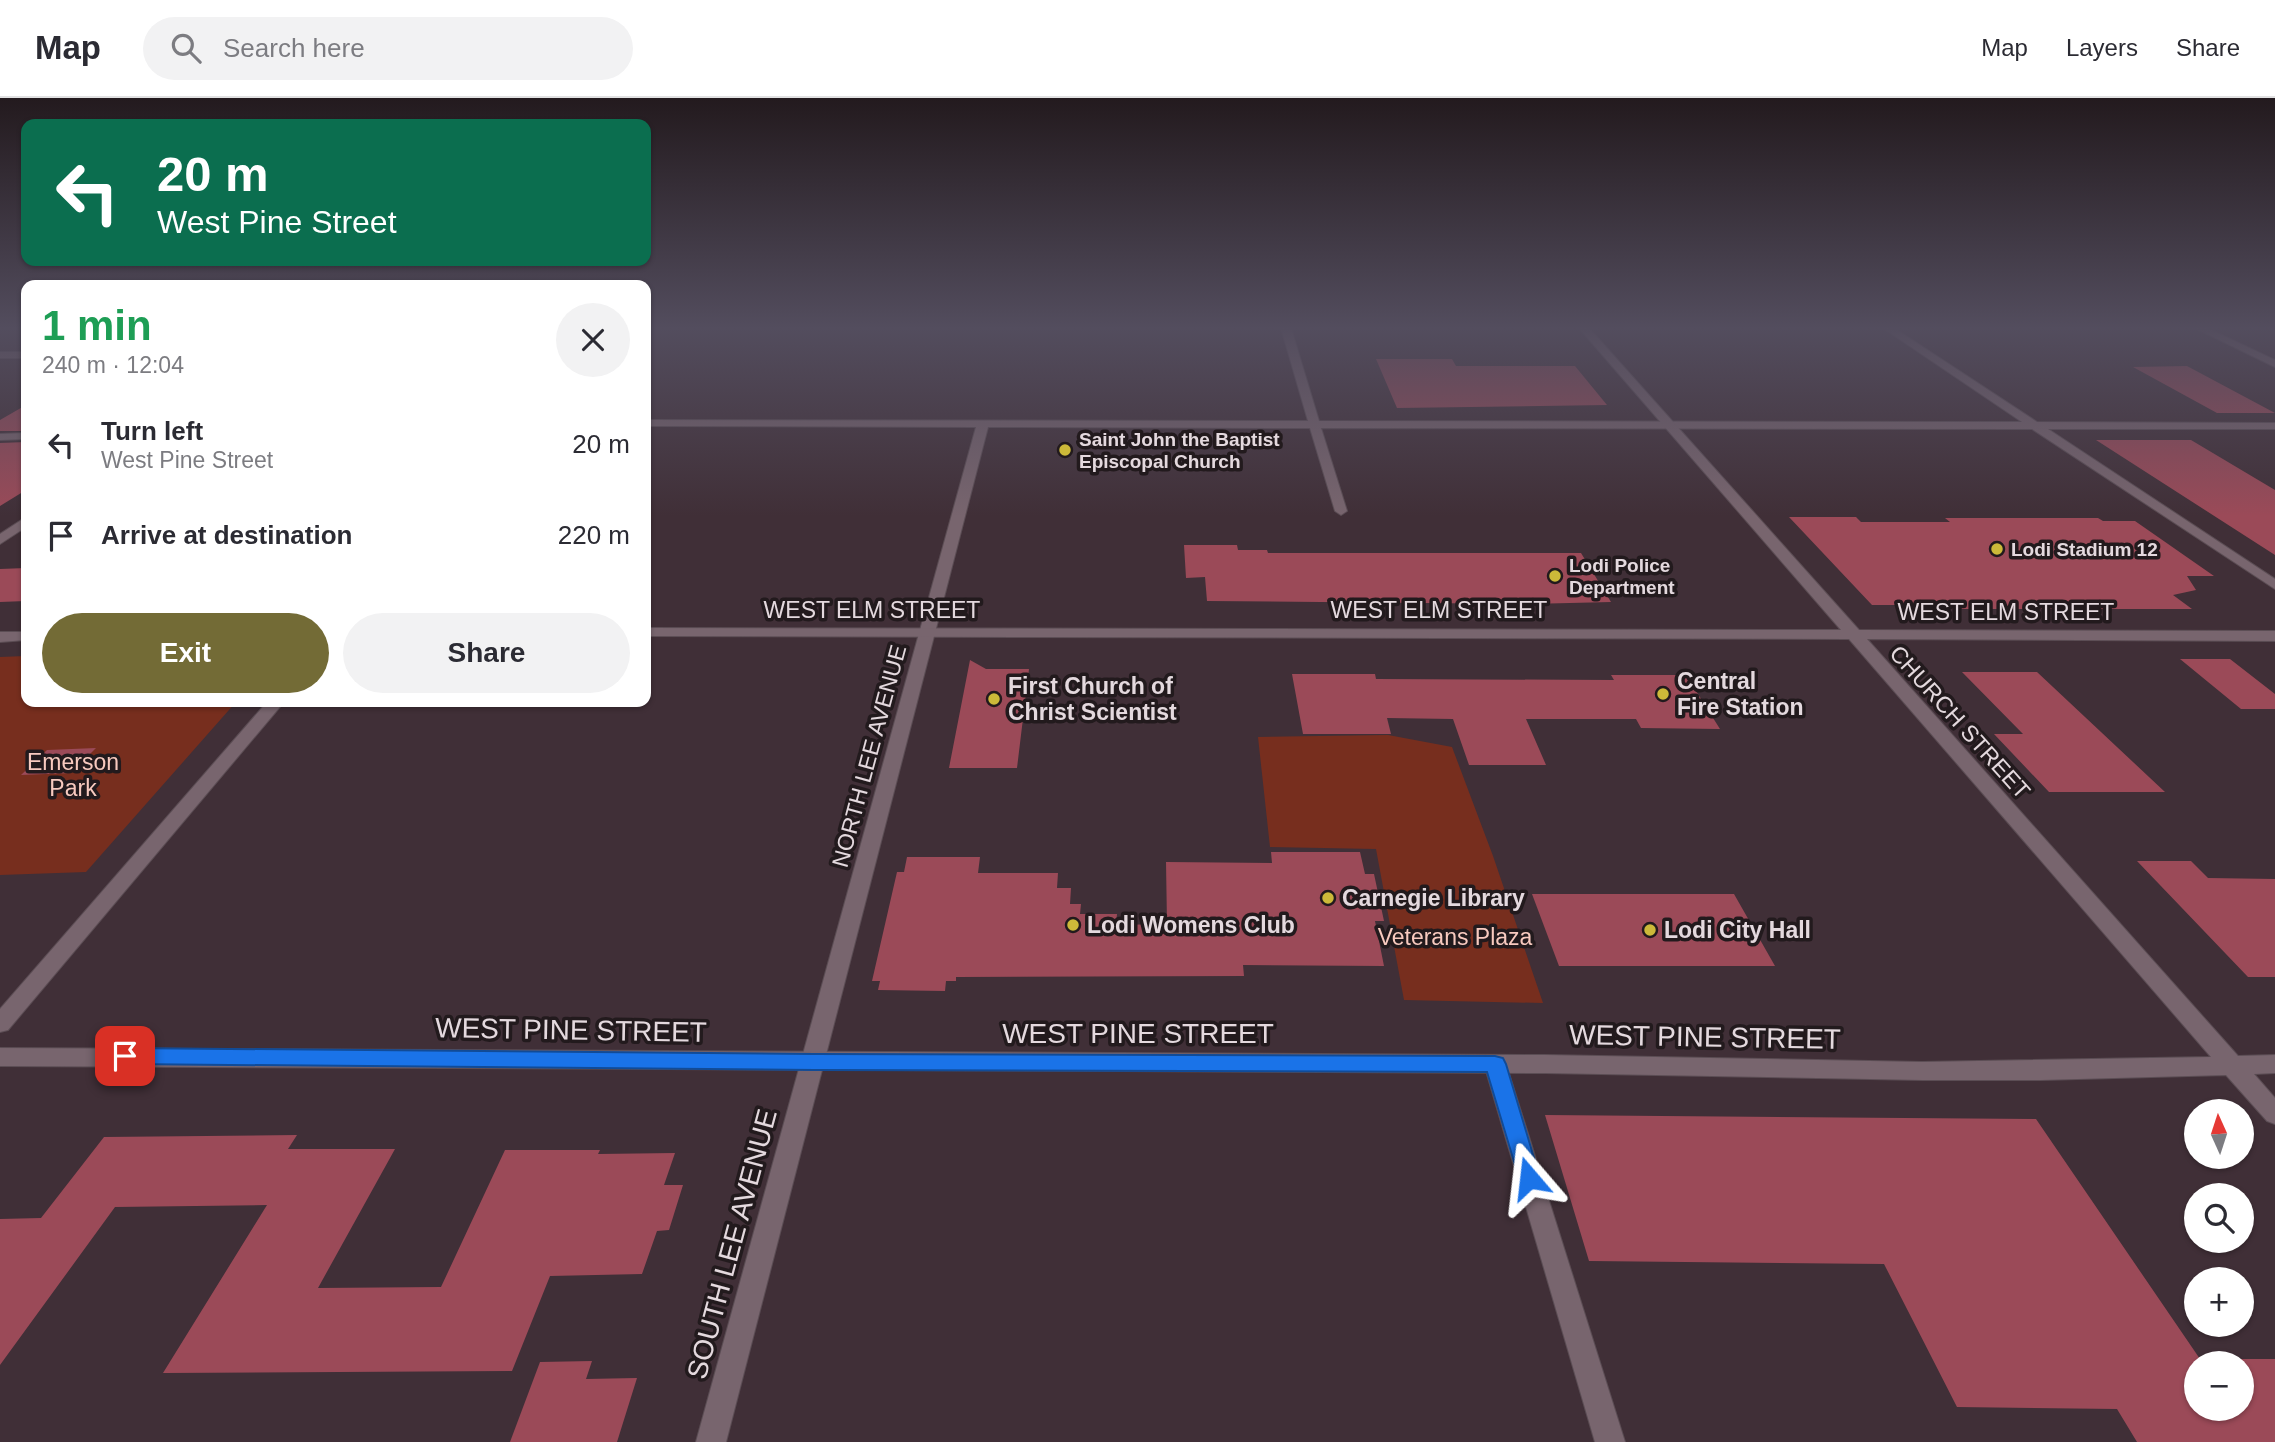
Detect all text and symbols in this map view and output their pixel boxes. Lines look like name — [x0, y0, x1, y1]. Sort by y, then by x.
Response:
search box — [143, 17, 633, 80]
text: Map — [35, 29, 101, 66]
icon: search — [167, 29, 205, 67]
text: Search here — [223, 33, 365, 63]
text: Map — [1981, 34, 2028, 61]
text: Layers — [2066, 34, 2138, 61]
text: Share — [2176, 34, 2240, 61]
icon: left — [42, 147, 133, 238]
text: 20 m — [157, 147, 269, 201]
text: West Pine Street — [157, 204, 397, 240]
text: 1 min — [42, 302, 152, 349]
button: close — [556, 303, 630, 377]
text: 240 m · 12:04 — [42, 352, 184, 378]
text: Turn left — [101, 416, 203, 446]
icon: left — [42, 426, 80, 464]
text: 20 m — [572, 429, 630, 459]
place label: Saint John the Baptist Episcopal Church — [1079, 429, 1280, 472]
marker: Saint John the Baptist Episcopal Church — [1057, 442, 1073, 458]
text: West Pine Street — [101, 447, 273, 473]
icon: arrive — [42, 517, 80, 555]
text: Arrive at destination — [101, 520, 352, 550]
text: 220 m — [558, 520, 630, 550]
place label: Lodi Stadium 12 — [2011, 539, 2158, 560]
marker: Lodi Stadium 12 — [1989, 541, 2005, 557]
place label: Lodi Police Department — [1569, 555, 1675, 598]
marker: Lodi Police Department — [1547, 568, 1563, 584]
street label: WEST ELM STREET — [764, 597, 980, 623]
street label: WEST ELM STREET — [1331, 597, 1547, 623]
street label: WEST ELM STREET — [1898, 599, 2114, 625]
button: Exit — [42, 613, 329, 693]
button: Share — [343, 613, 630, 693]
street label: CHURCH STREET — [1885, 640, 2035, 804]
street label: NORTH LEE AVENUE — [827, 642, 911, 870]
place label: Central Fire Station — [1677, 668, 1804, 720]
place label: First Church of Christ Scientist — [1008, 673, 1177, 725]
marker: Central Fire Station — [1655, 686, 1671, 702]
marker: First Church of Christ Scientist — [986, 691, 1002, 707]
park label: Emerson Park — [27, 749, 119, 801]
place label: Carnegie Library — [1342, 885, 1525, 911]
marker: Carnegie Library — [1320, 890, 1336, 906]
place label: Lodi Womens Club — [1087, 912, 1295, 938]
marker: Lodi Womens Club — [1065, 917, 1081, 933]
place label: Lodi City Hall — [1664, 917, 1811, 943]
marker: Lodi City Hall — [1642, 922, 1658, 938]
park label: Veterans Plaza — [1378, 924, 1533, 950]
street label: WEST PINE STREET — [435, 1012, 707, 1048]
street label: WEST PINE STREET — [1002, 1018, 1274, 1049]
street label: WEST PINE STREET — [1569, 1019, 1841, 1055]
pin — [95, 1026, 155, 1086]
icon: arrive — [106, 1037, 144, 1075]
north arrow — [2184, 1099, 2254, 1169]
map controls — [2184, 1099, 2254, 1421]
street label: SOUTH LEE AVENUE — [681, 1106, 783, 1382]
position arrow — [1492, 1141, 1566, 1215]
button: search — [2184, 1183, 2254, 1253]
button: + — [2184, 1267, 2254, 1337]
button: − — [2184, 1351, 2254, 1421]

